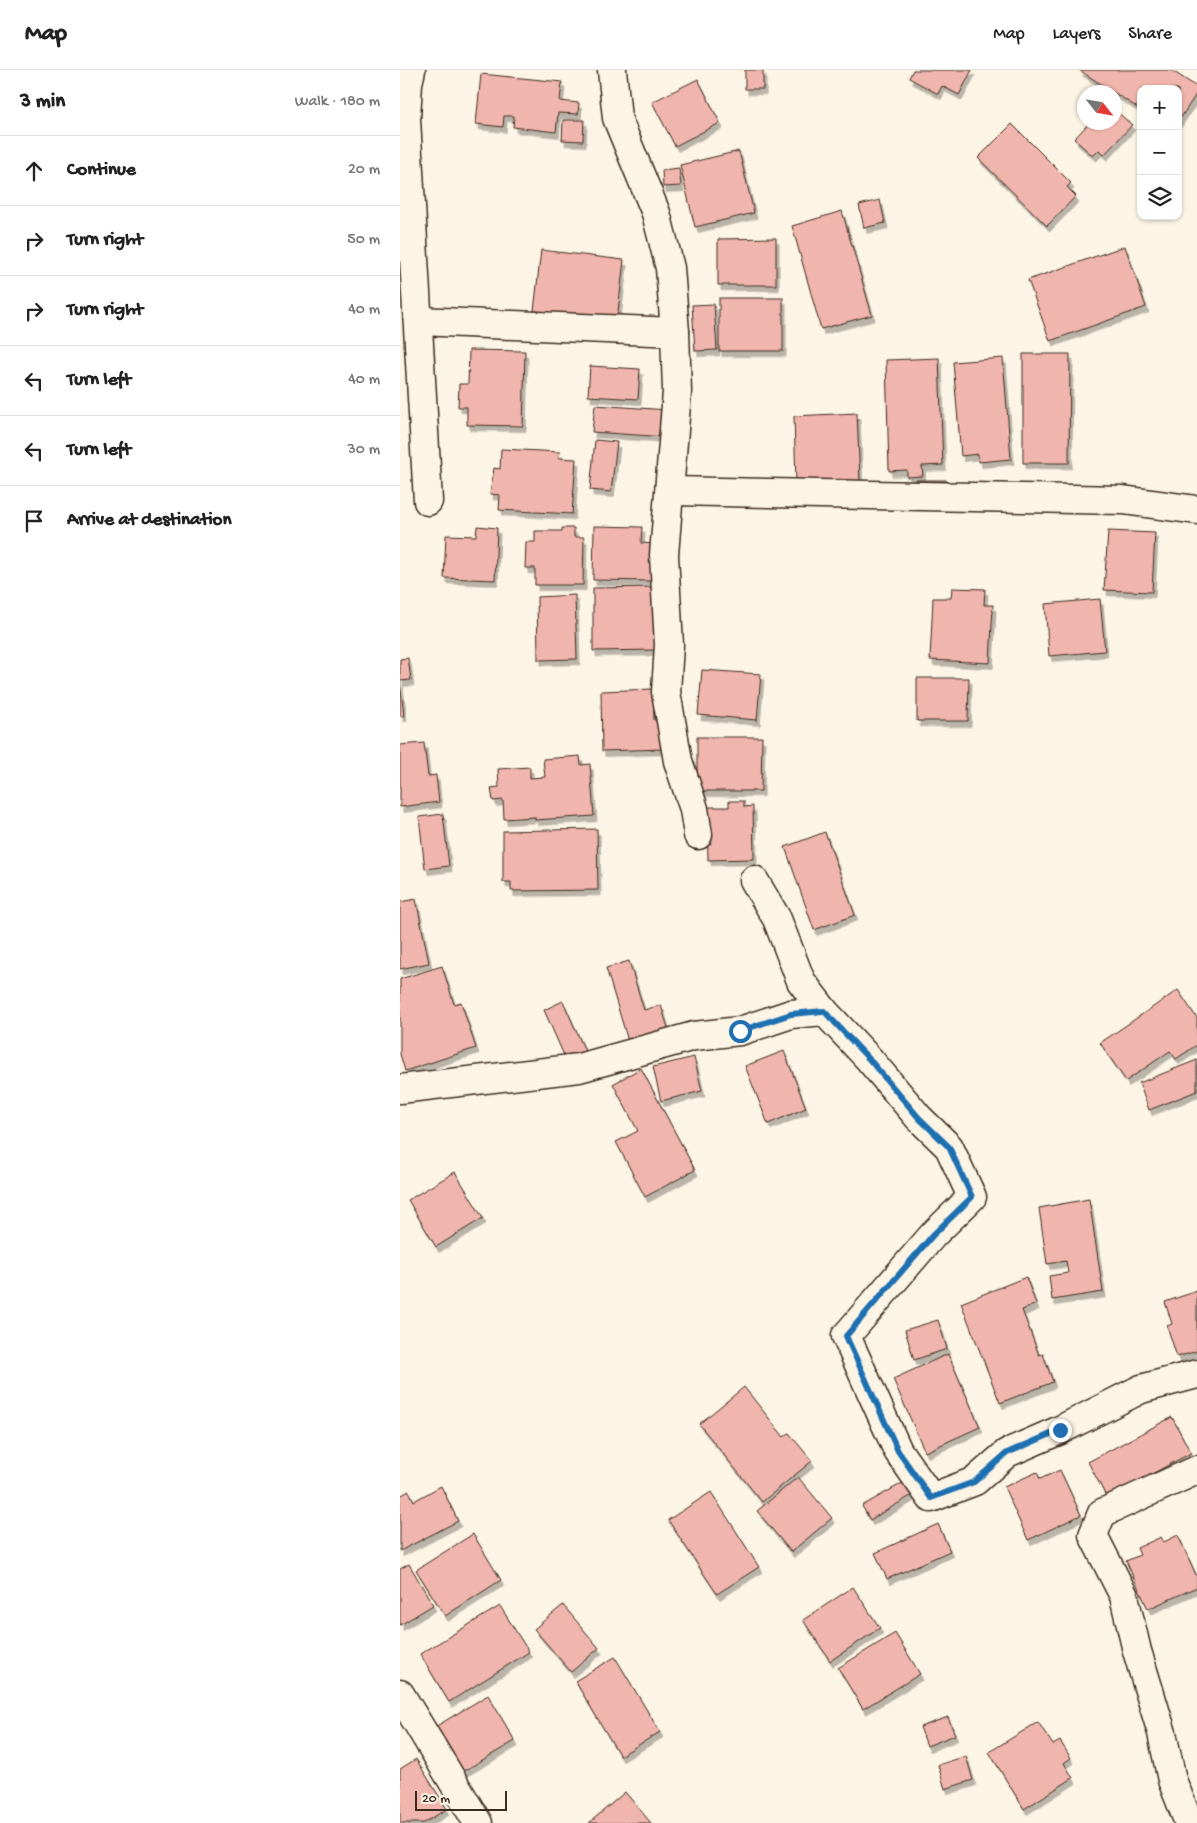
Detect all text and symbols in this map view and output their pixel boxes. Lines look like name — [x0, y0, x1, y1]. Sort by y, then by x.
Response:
text: Map — [25, 20, 67, 49]
text: Map — [993, 24, 1025, 45]
text: Layers — [1053, 24, 1100, 45]
text: Share — [1128, 24, 1172, 45]
north arrow — [1077, 85, 1122, 130]
map controls — [1137, 85, 1182, 220]
button: + — [1137, 85, 1182, 130]
text: 3 min — [20, 90, 65, 115]
text: Walk · 180 m — [295, 93, 380, 112]
button: − — [1137, 130, 1182, 175]
icon: ahead — [20, 157, 48, 185]
text: Continue — [67, 159, 136, 182]
text: 20 m — [348, 161, 380, 180]
button: layers — [1137, 175, 1182, 220]
icon: right — [20, 227, 48, 255]
text: Turn right — [67, 229, 143, 252]
text: 50 m — [347, 231, 380, 250]
icon: right — [20, 297, 48, 325]
text: Turn right — [67, 299, 143, 322]
text: 40 m — [348, 301, 380, 320]
icon: left — [20, 367, 48, 395]
text: Turn left — [67, 369, 131, 392]
text: 40 m — [348, 371, 380, 390]
icon: left — [20, 437, 48, 465]
text: Turn left — [67, 439, 131, 462]
text: 30 m — [347, 441, 380, 460]
icon: arrive — [20, 507, 48, 535]
text: Arrive at destination — [67, 509, 231, 532]
route start — [729, 1020, 752, 1043]
route end — [1049, 1419, 1072, 1442]
scale bar — [415, 1788, 508, 1811]
text: 20 m — [422, 1791, 450, 1808]

